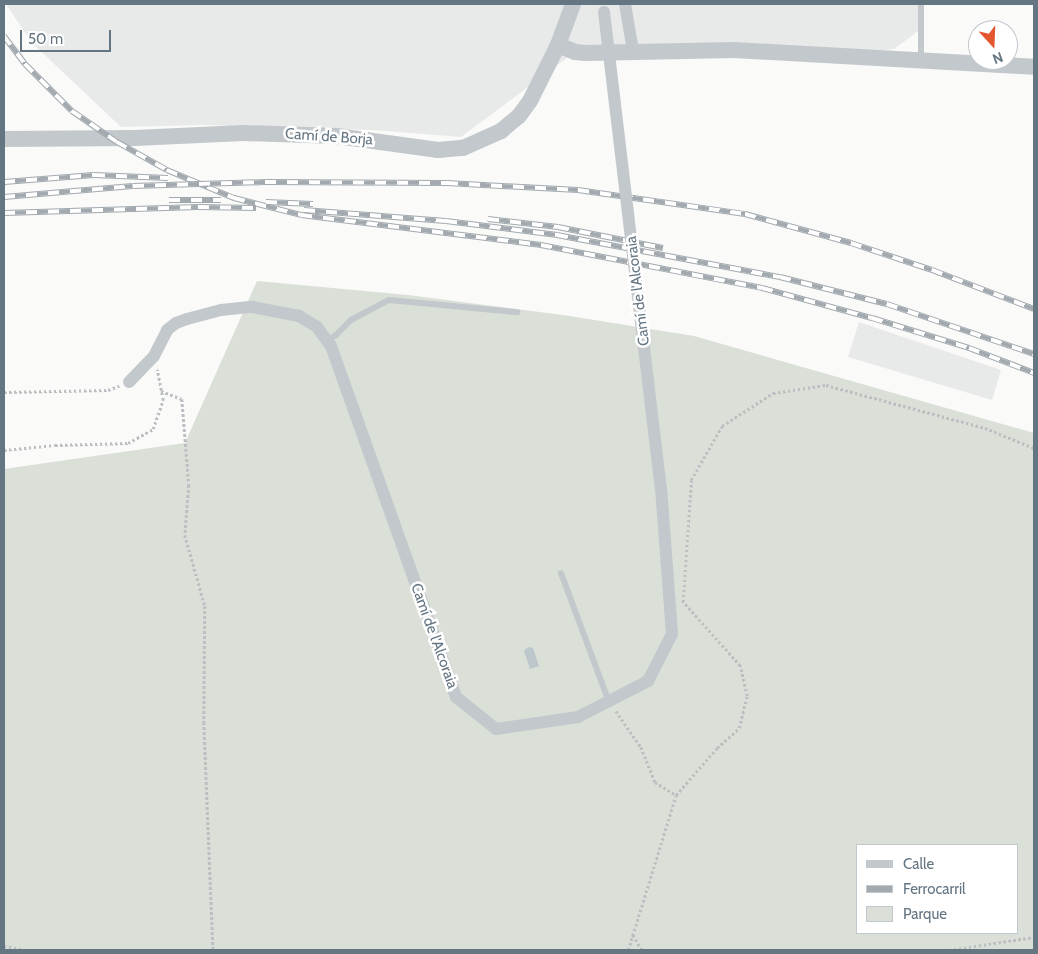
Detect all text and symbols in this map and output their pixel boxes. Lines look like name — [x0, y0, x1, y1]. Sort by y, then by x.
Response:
scale bar — [22, 20, 114, 52]
north arrow — [968, 20, 1018, 70]
text: 50 m — [28, 30, 63, 48]
text: N — [990, 48, 1006, 68]
street label: Camí de Borja — [285, 125, 373, 149]
street label: Camí de l'Alcoraia — [622, 235, 654, 347]
street label: Camí de l'Alcoraia — [407, 581, 461, 691]
legend — [856, 844, 1018, 934]
text: Calle — [903, 855, 934, 873]
text: Ferrocarril — [903, 880, 966, 898]
text: Parque — [903, 905, 947, 923]

